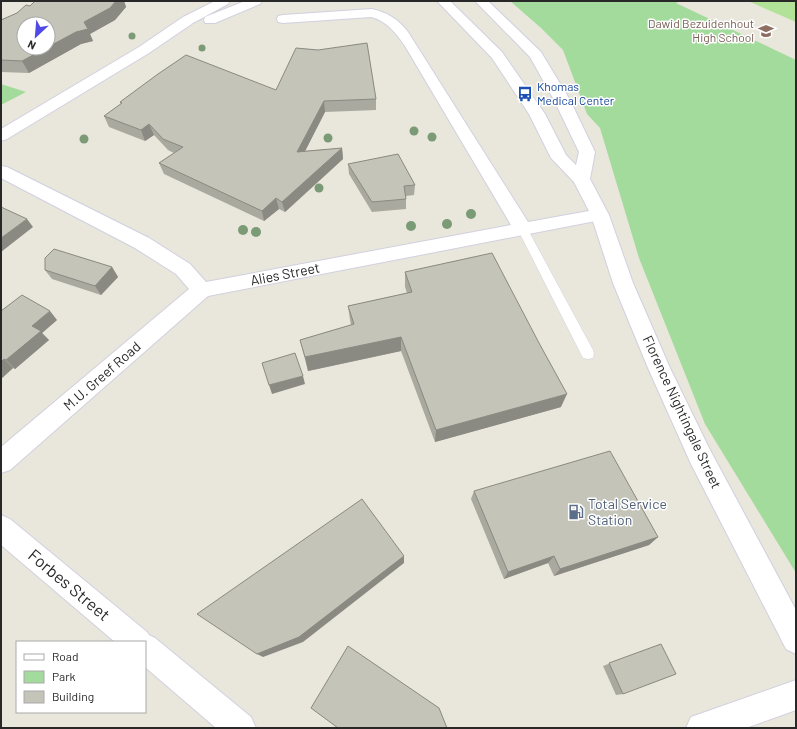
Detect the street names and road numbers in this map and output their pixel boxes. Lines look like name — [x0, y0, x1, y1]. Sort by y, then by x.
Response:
street label: Alies Street — [249, 258, 321, 289]
street label: Florence Nightingale Street — [639, 333, 725, 491]
street label: M.U. Greef Road — [60, 338, 144, 414]
street label: Forbes Street — [25, 544, 115, 624]

